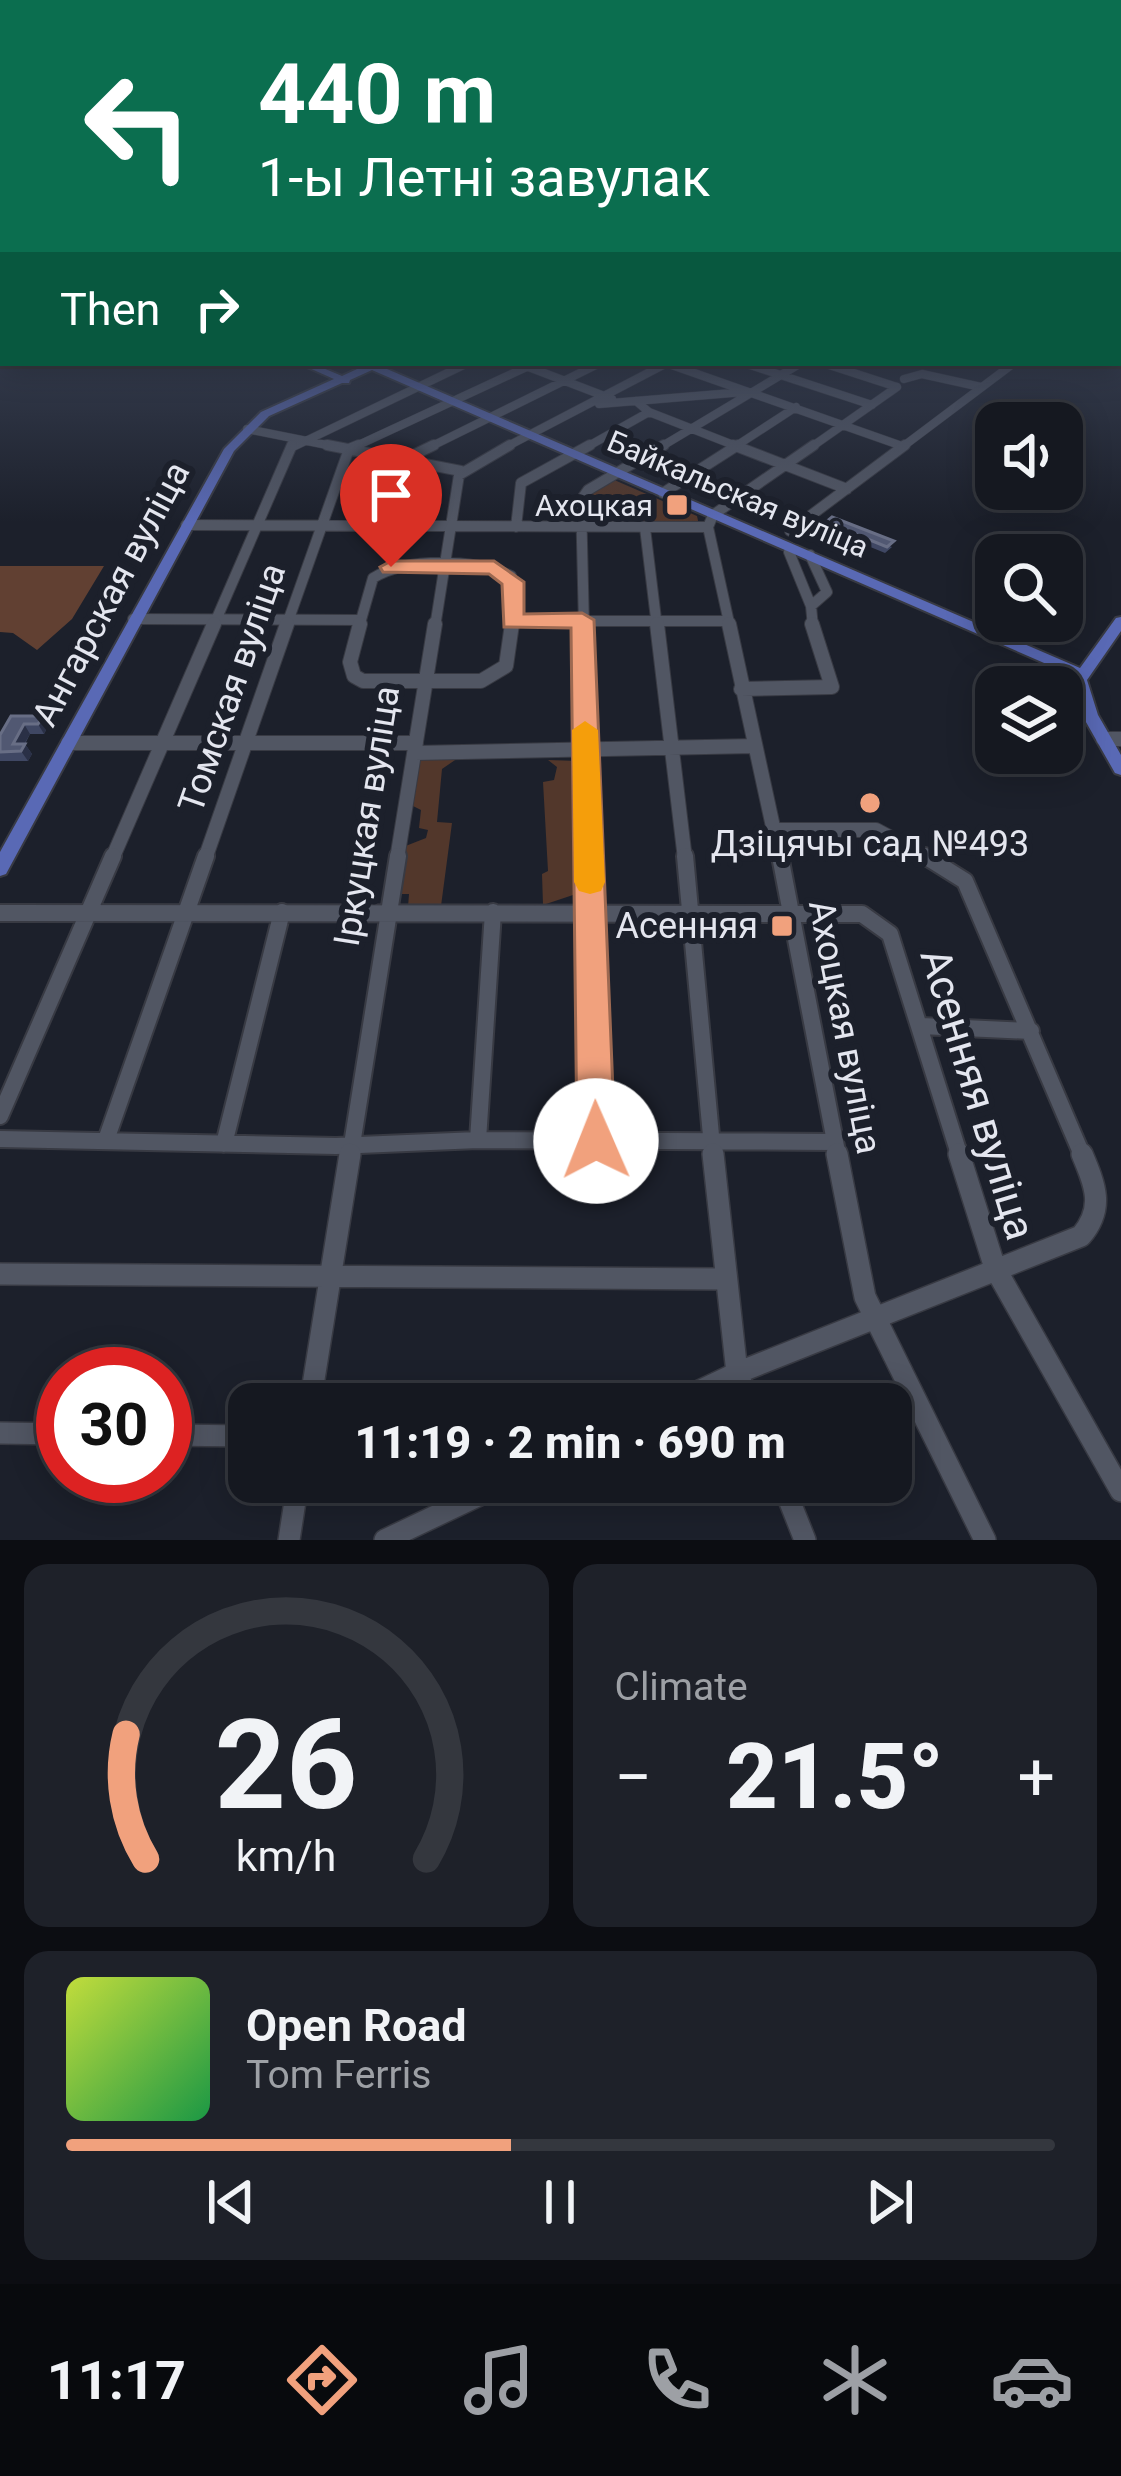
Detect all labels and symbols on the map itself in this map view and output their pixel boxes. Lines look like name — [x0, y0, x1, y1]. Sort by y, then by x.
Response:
street label: Байкальская вуліца — [602, 423, 874, 565]
pin — [340, 444, 442, 567]
street label: Ангарская вуліца — [24, 455, 198, 733]
place label: Ахоцкая — [535, 488, 653, 523]
marker: Ахоцкая — [664, 492, 690, 518]
street label: Томская вуліца — [170, 558, 294, 818]
street label: Іркуцкая вуліца — [326, 683, 408, 949]
marker: Дзіцячы сад №493 — [857, 790, 883, 816]
place label: Дзіцячы сад №493 — [711, 823, 1029, 865]
street label: Ахоцкая вуліца — [800, 896, 890, 1158]
place label: Асенняя — [616, 905, 758, 947]
marker: Асенняя — [769, 913, 795, 939]
street label: Асенняя вуліца — [910, 943, 1046, 1245]
position arrow — [533, 1078, 659, 1204]
speed limit sign: 30 — [36, 1347, 192, 1503]

